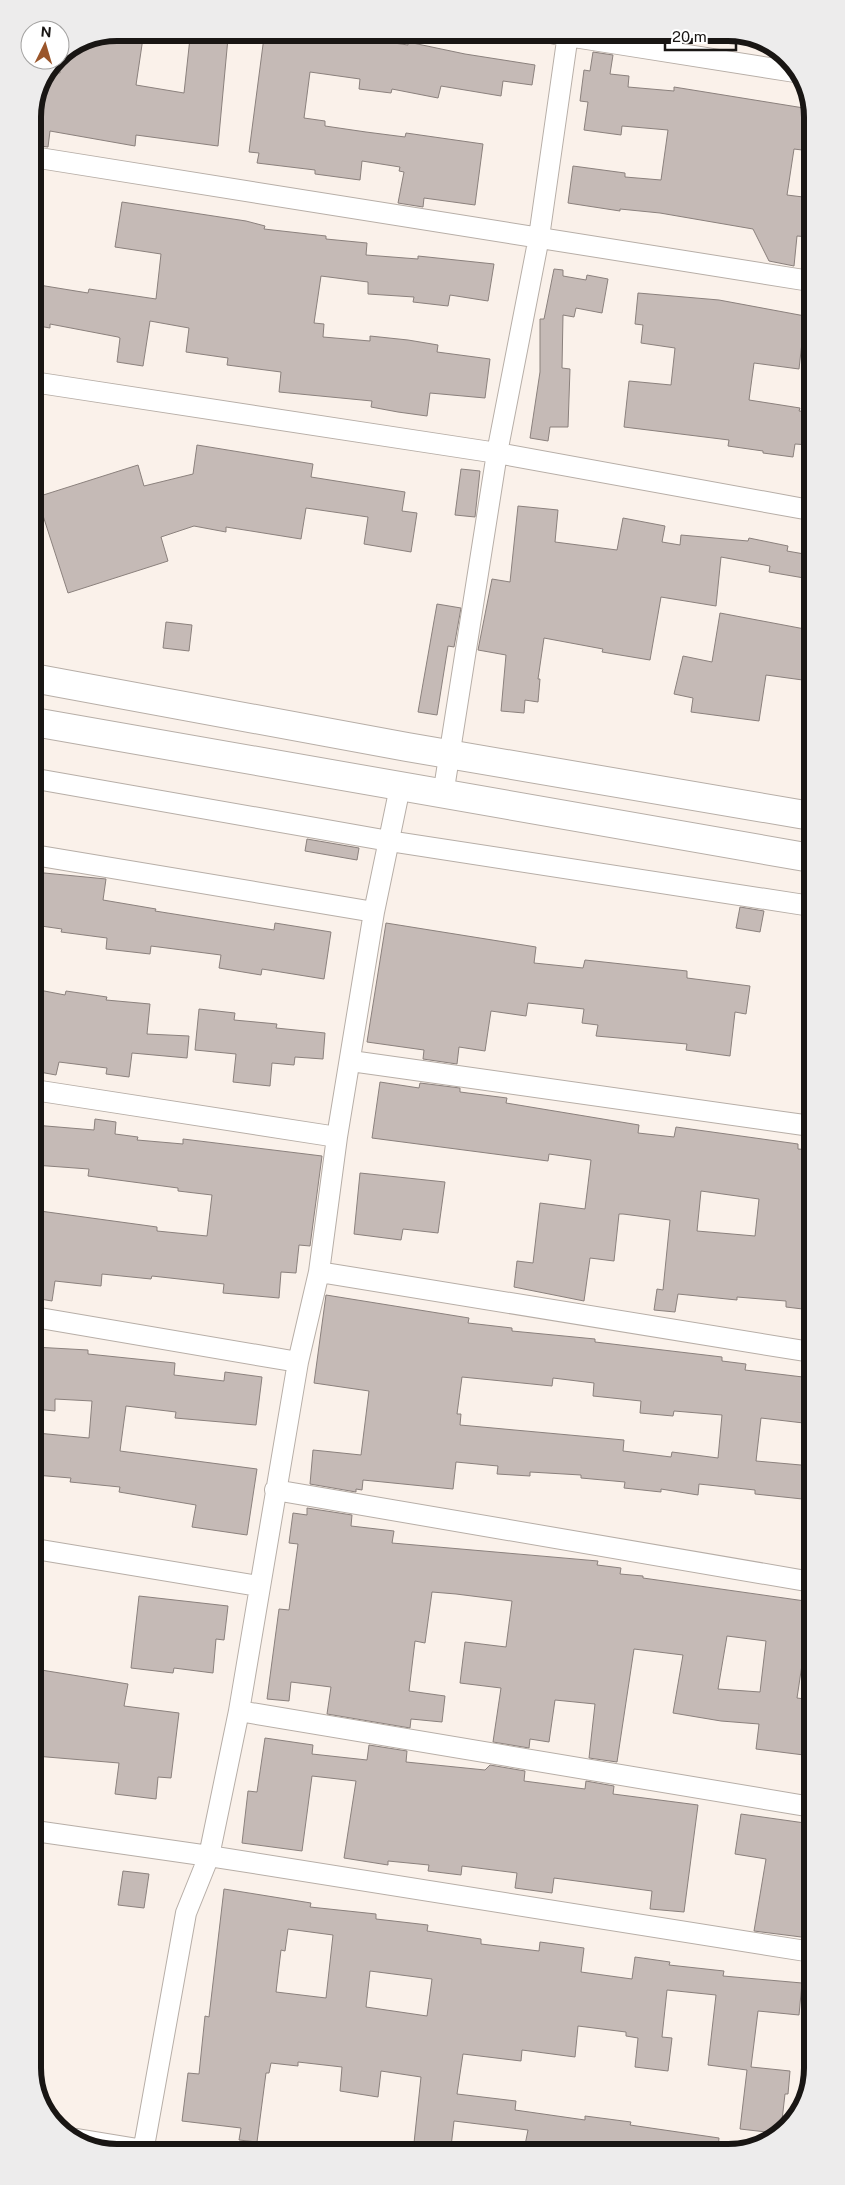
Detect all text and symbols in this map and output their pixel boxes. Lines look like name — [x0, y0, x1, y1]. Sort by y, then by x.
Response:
north arrow — [20, 20, 70, 70]
scale bar — [665, 20, 736, 52]
text: N — [40, 24, 52, 40]
text: 20 m — [672, 28, 707, 45]

